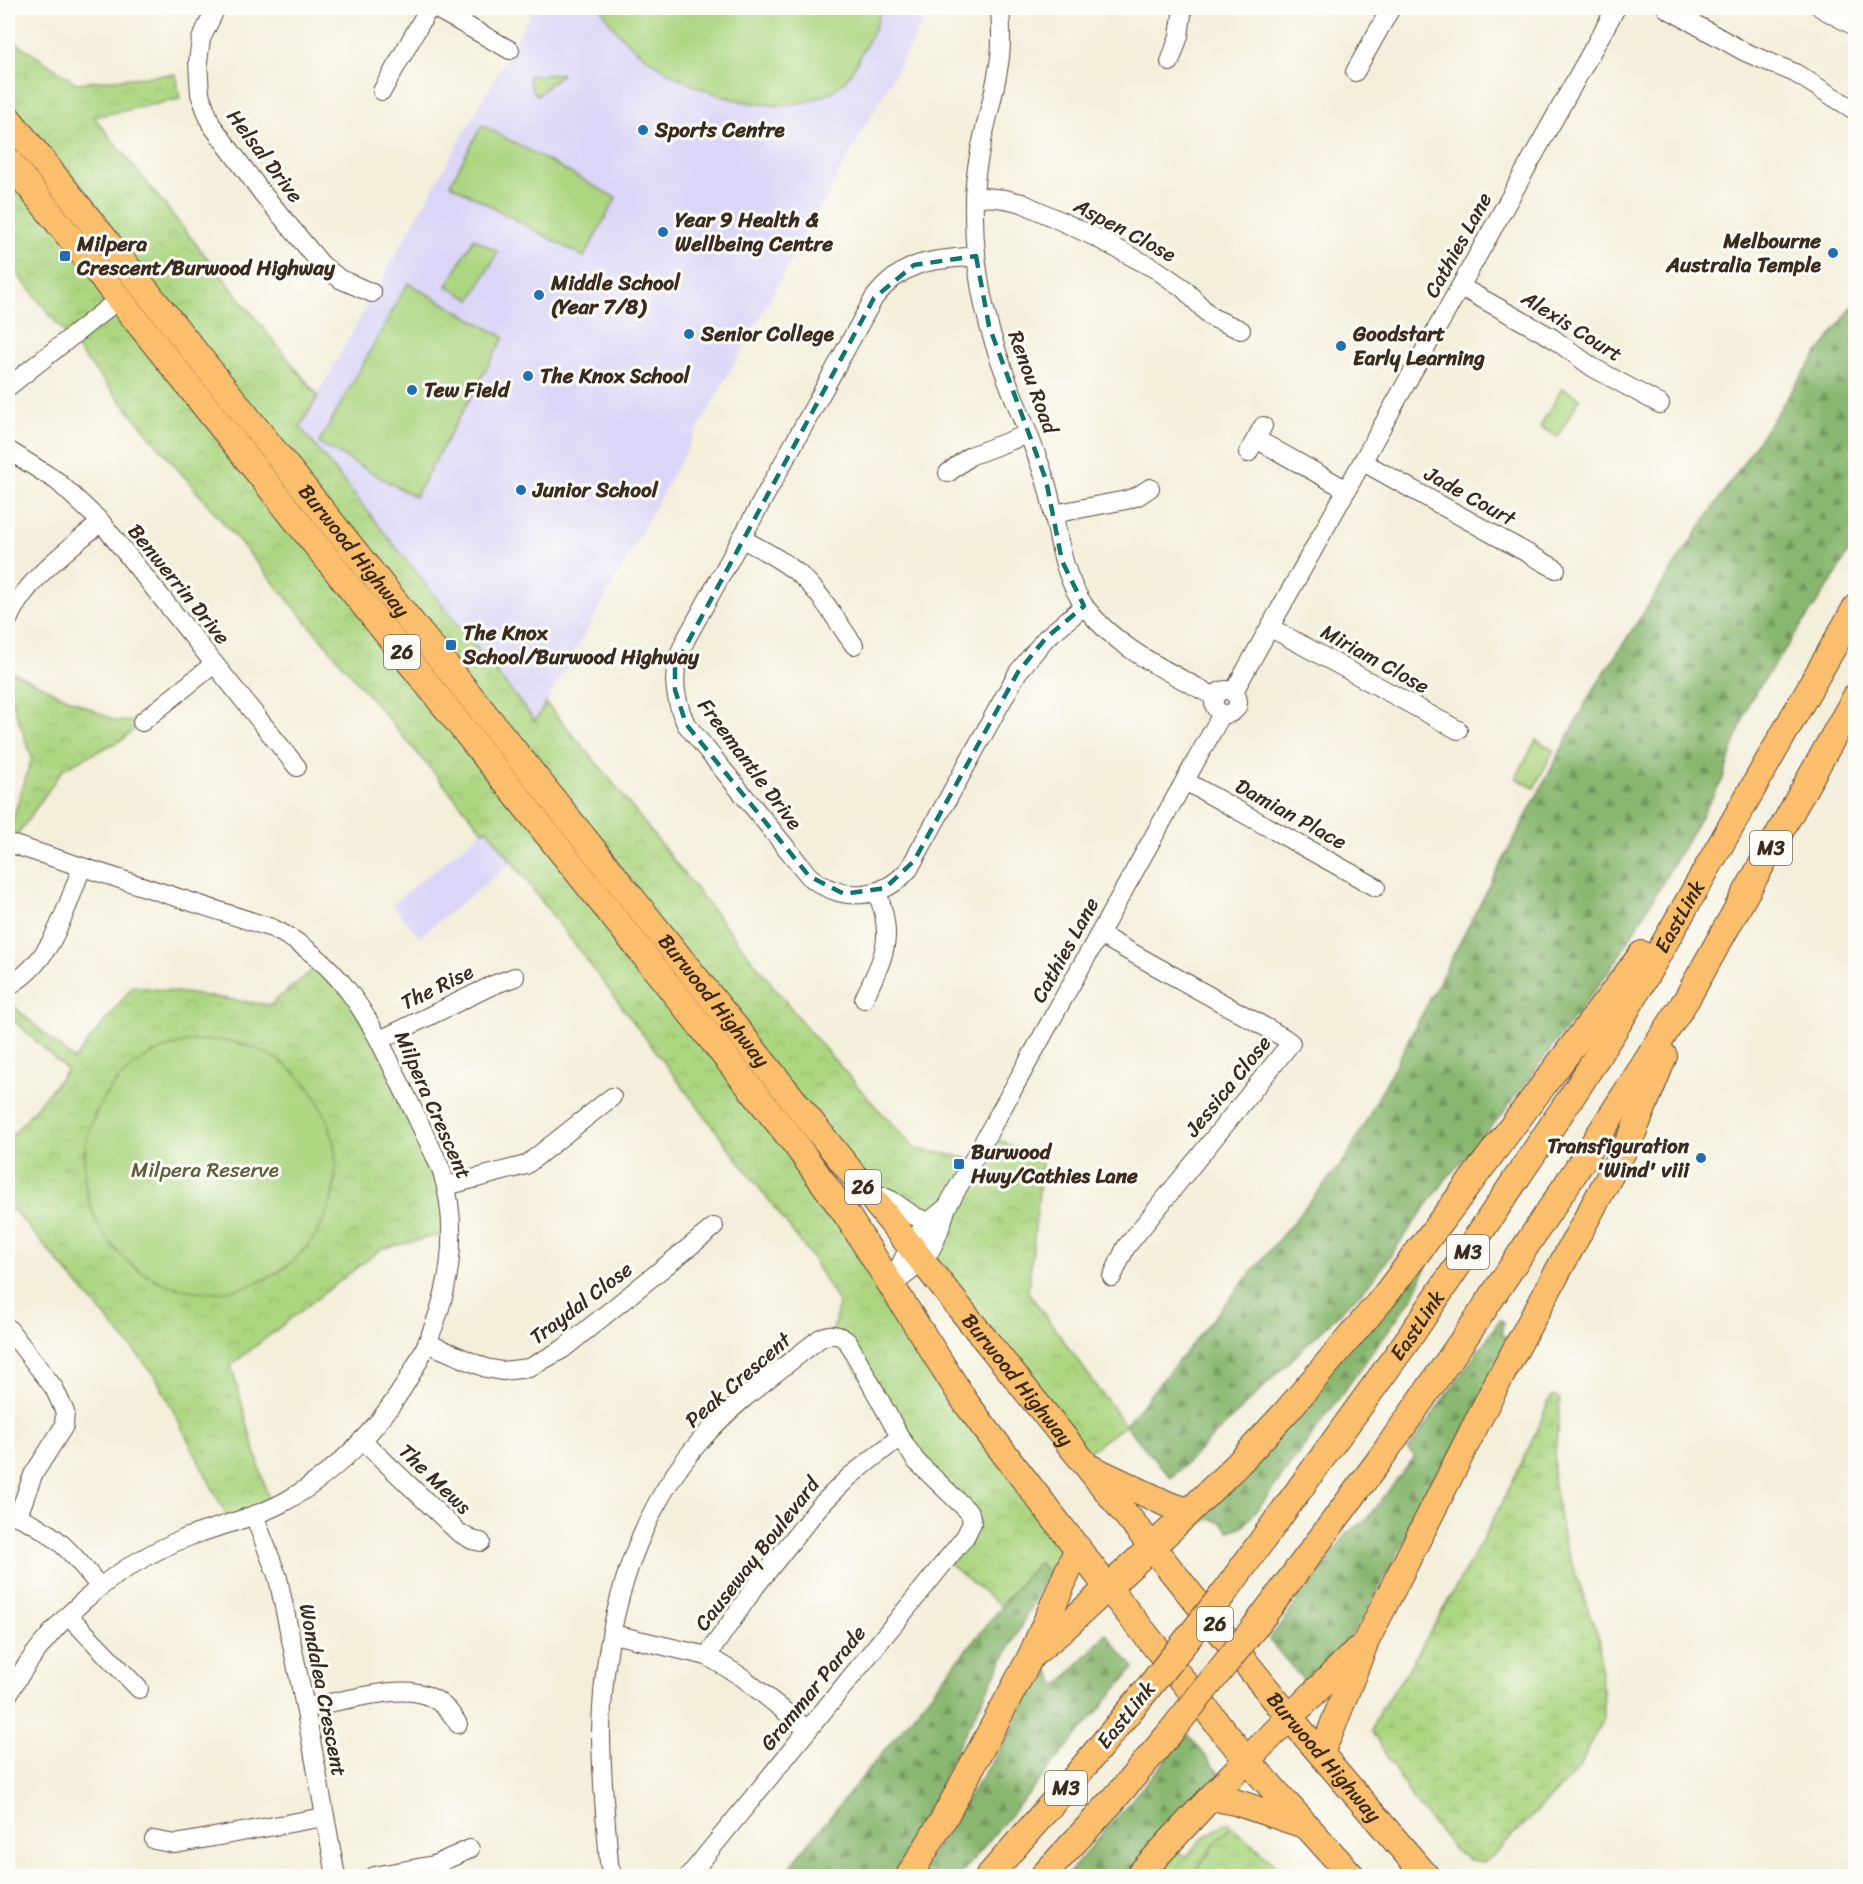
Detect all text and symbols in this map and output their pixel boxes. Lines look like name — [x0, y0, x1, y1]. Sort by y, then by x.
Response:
street label: Helsal Drive — [216, 100, 314, 212]
place label: Sports Centre — [654, 111, 785, 149]
marker: Sports Centre — [636, 123, 650, 137]
street label: Cathies Lane — [1413, 185, 1503, 305]
street label: Aspen Close — [1066, 187, 1183, 273]
place label: Year 9 Health & Wellbeing Centre — [675, 201, 833, 263]
place label: Melbourne Australia Temple — [1665, 222, 1822, 284]
place label: Milpera Crescent/Burwood Highway — [76, 225, 336, 287]
marker: Year 9 Health & Wellbeing Centre — [656, 225, 670, 239]
marker: Melbourne Australia Temple — [1826, 246, 1840, 260]
marker: Milpera Crescent/Burwood Highway — [58, 249, 72, 263]
place label: Middle School (Year 7/8) — [550, 264, 681, 326]
street label: Alexis Court — [1513, 279, 1630, 372]
marker: Middle School (Year 7/8) — [532, 288, 546, 302]
place label: Senior College — [700, 315, 835, 353]
place label: Goodstart Early Learning — [1352, 315, 1485, 377]
street label: Renou Road — [997, 325, 1070, 441]
marker: Senior College — [682, 327, 696, 341]
marker: Goodstart Early Learning — [1334, 339, 1348, 353]
place label: The Knox School — [540, 357, 691, 395]
marker: The Knox School — [521, 369, 535, 383]
place label: Tew Field — [424, 371, 511, 409]
marker: Tew Field — [405, 383, 419, 397]
street label: Jade Court — [1416, 455, 1524, 537]
place label: Junior School — [532, 471, 659, 509]
street label: Burwood Highway — [288, 475, 420, 626]
marker: Junior School — [514, 483, 528, 497]
street label: Benwerrin Drive — [118, 515, 240, 654]
street label: Miriam Close — [1313, 613, 1437, 705]
place label: The Knox School/Burwood Highway — [462, 614, 700, 676]
road number: 26 — [384, 635, 420, 669]
marker: The Knox School/Burwood Highway — [444, 638, 458, 652]
street label: Freemantle Drive — [687, 689, 813, 839]
street label: Damian Place — [1228, 768, 1354, 861]
road number: M3 — [1750, 831, 1792, 865]
street label: EastLink — [1643, 872, 1716, 960]
street label: Cathies Lane — [1020, 890, 1110, 1010]
street label: Burwood Highway — [648, 925, 780, 1076]
street label: The Rise — [394, 953, 480, 1021]
street label: Milpera Crescent — [383, 1024, 483, 1186]
street label: Jessica Close — [1174, 1026, 1281, 1146]
place label: Transfiguration 'Wind' viii — [1547, 1127, 1690, 1189]
place label: Burwood Hwy/Cathies Lane — [970, 1133, 1138, 1195]
park label: Milpera Reserve — [131, 1151, 279, 1189]
marker: Transfiguration 'Wind' viii — [1694, 1151, 1708, 1165]
marker: Burwood Hwy/Cathies Lane — [952, 1157, 966, 1171]
road number: 26 — [845, 1170, 881, 1204]
road number: M3 — [1447, 1235, 1489, 1269]
street label: Traydal Close — [521, 1251, 641, 1355]
street label: EastLink — [1379, 1281, 1456, 1369]
street label: Burwood Highway — [951, 1304, 1084, 1456]
street label: Peak Crescent — [676, 1321, 802, 1438]
street label: The Mews — [389, 1434, 481, 1524]
street label: Causeway Boulevard — [684, 1467, 831, 1640]
street label: Wondalea Crescent — [288, 1600, 358, 1780]
road number: 26 — [1197, 1607, 1233, 1641]
street label: Grammar Parade — [750, 1616, 876, 1760]
street label: EastLink — [1086, 1672, 1166, 1758]
street label: Burwood Highway — [1256, 1683, 1392, 1832]
road number: M3 — [1045, 1771, 1087, 1805]

